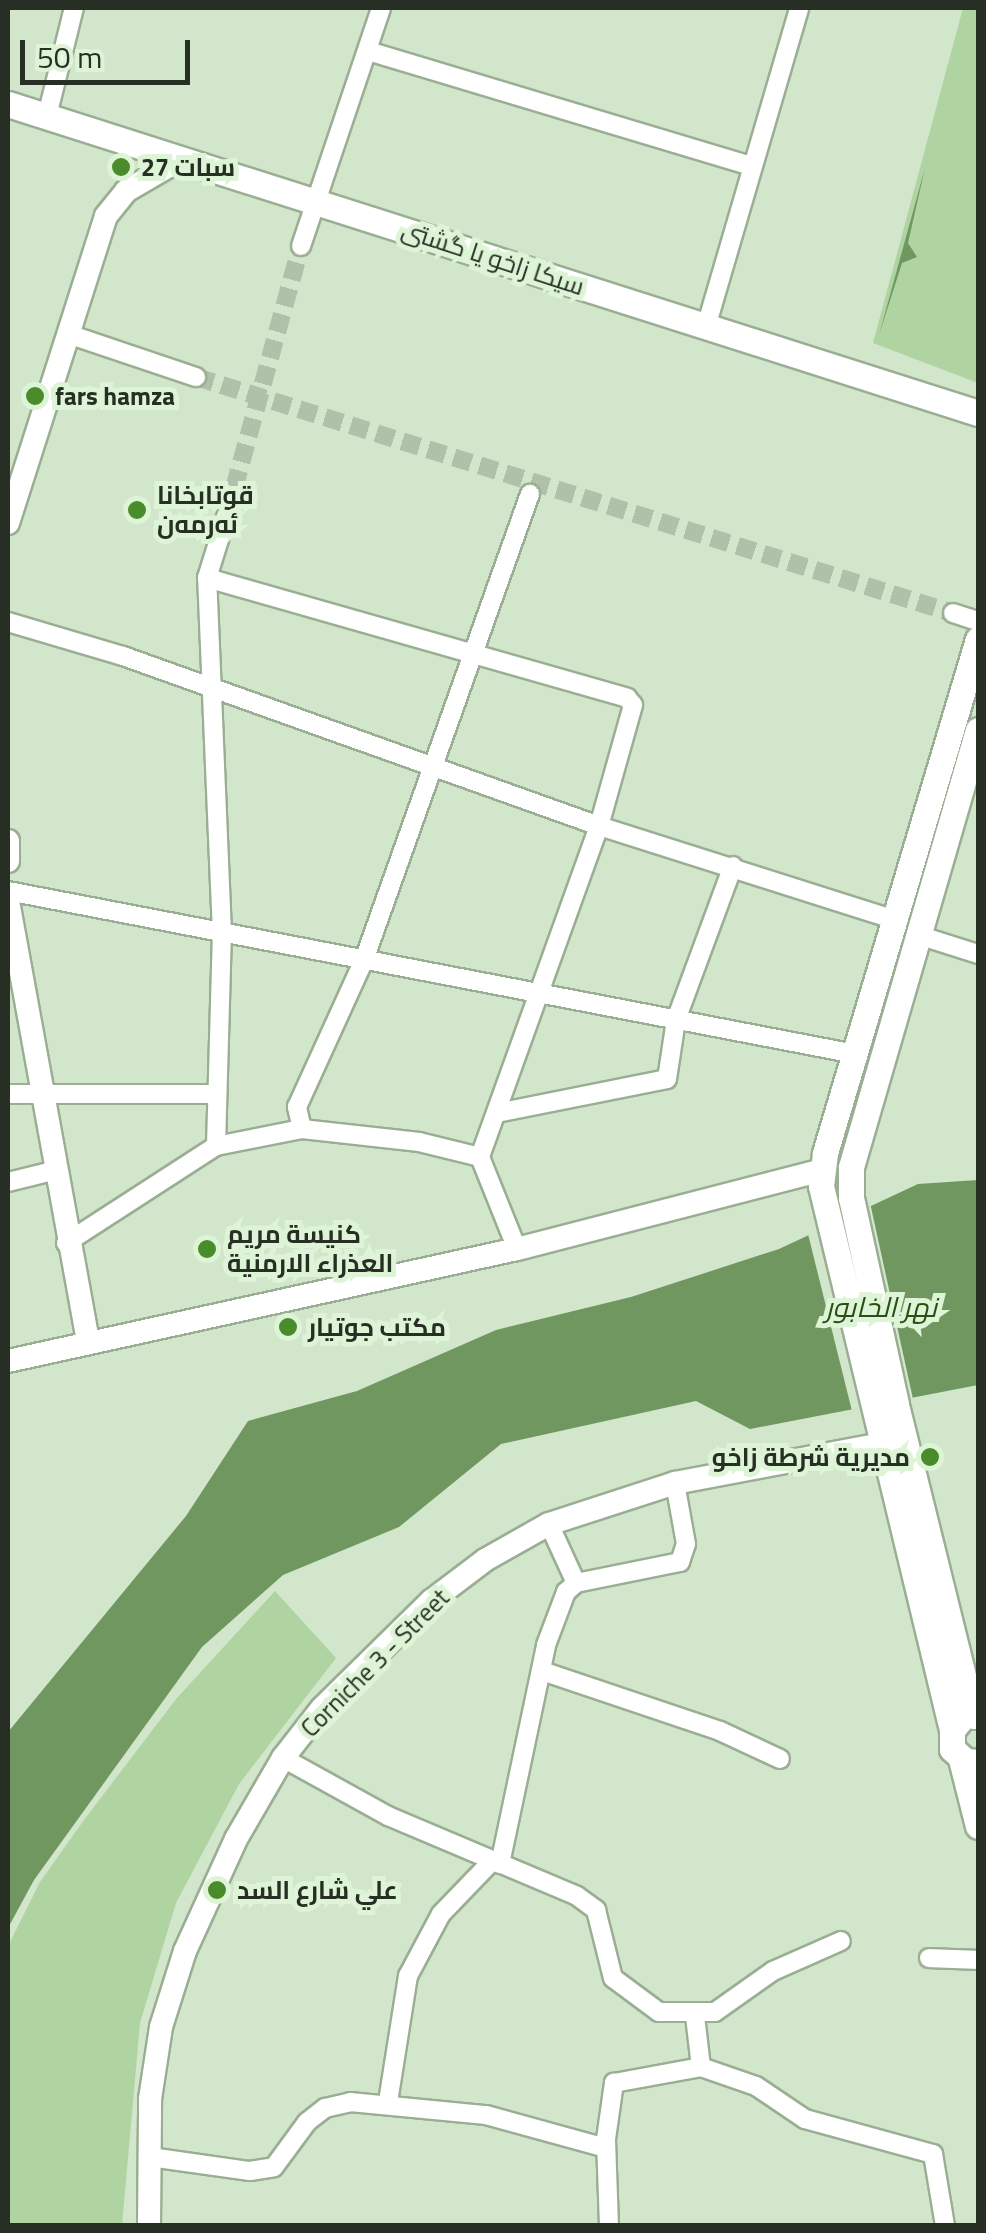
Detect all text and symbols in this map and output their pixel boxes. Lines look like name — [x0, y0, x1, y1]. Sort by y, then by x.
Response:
scale bar — [25, 20, 195, 82]
text: 50 m — [37, 34, 102, 80]
place label: 27 سبات — [141, 152, 235, 182]
marker: 27 سبات — [110, 156, 132, 178]
street label: سیکا زاخو یا گشتى — [398, 214, 588, 302]
place label: fars hamza — [55, 381, 175, 411]
marker: fars hamza — [24, 385, 46, 407]
place label: قوتابخانا ئه‌رمه‌ن — [157, 481, 254, 540]
marker: قوتابخانا ئه‌رمه‌ن — [126, 499, 148, 521]
place label: كنيسة مريم العذراء الارمنية — [227, 1220, 393, 1279]
marker: كنيسة مريم العذراء الارمنية — [196, 1238, 218, 1260]
water label: نهر الخابور — [825, 1290, 937, 1324]
place label: مکتب جوتیار — [308, 1312, 446, 1342]
marker: مکتب جوتیار — [277, 1316, 299, 1338]
place label: مديرية شرطة زاخو — [712, 1442, 910, 1472]
marker: مديرية شرطة زاخو — [919, 1446, 941, 1468]
street label: Corniche 3 - Street — [295, 1583, 455, 1743]
place label: علي شارع السد — [237, 1875, 398, 1905]
marker: علي شارع السد — [206, 1879, 228, 1901]

